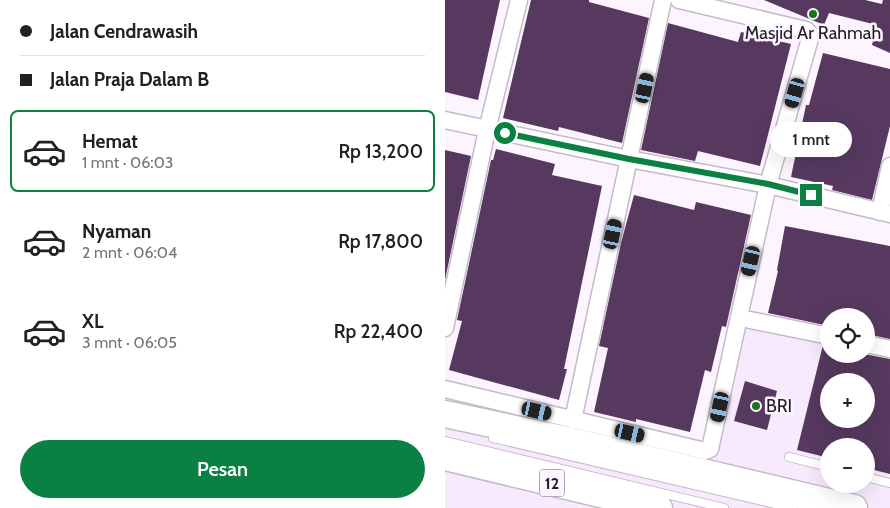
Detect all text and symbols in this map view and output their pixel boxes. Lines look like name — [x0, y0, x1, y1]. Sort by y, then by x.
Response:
marker: Masjid Ar Rahmah — [807, 8, 819, 20]
text: Jalan Cendrawasih — [50, 20, 198, 43]
place label: Masjid Ar Rahmah — [745, 22, 881, 44]
text: Jalan Praja Dalam B — [50, 68, 209, 91]
car — [634, 72, 655, 104]
car — [783, 77, 806, 109]
route start — [494, 122, 516, 144]
callout: 1 mnt — [770, 122, 852, 158]
icon: car — [22, 129, 67, 174]
text: Hemat — [82, 130, 138, 153]
text: 1 mnt — [792, 130, 830, 149]
text: Rp 13,200 — [338, 140, 423, 163]
text: 1 mnt · 06:03 — [82, 153, 173, 172]
route end — [800, 184, 822, 206]
car — [602, 218, 623, 250]
icon: car — [22, 219, 67, 264]
text: Nyaman — [82, 220, 151, 243]
text: Rp 17,800 — [338, 230, 423, 253]
text: 2 mnt · 06:04 — [82, 243, 177, 262]
car — [740, 245, 761, 277]
map controls — [820, 308, 875, 493]
button: locate — [820, 308, 875, 363]
icon: car — [22, 309, 67, 354]
text: XL — [82, 310, 103, 333]
text: Rp 22,400 — [334, 320, 423, 343]
text: 3 mnt · 06:05 — [82, 333, 177, 352]
button: + — [820, 373, 875, 428]
car — [709, 391, 730, 423]
place label: BRI — [766, 395, 792, 417]
car — [520, 400, 553, 422]
marker: BRI — [750, 400, 762, 412]
car — [613, 422, 646, 444]
button: − — [820, 438, 875, 493]
button: Pesan — [20, 440, 425, 498]
road number: 12 — [539, 469, 565, 496]

